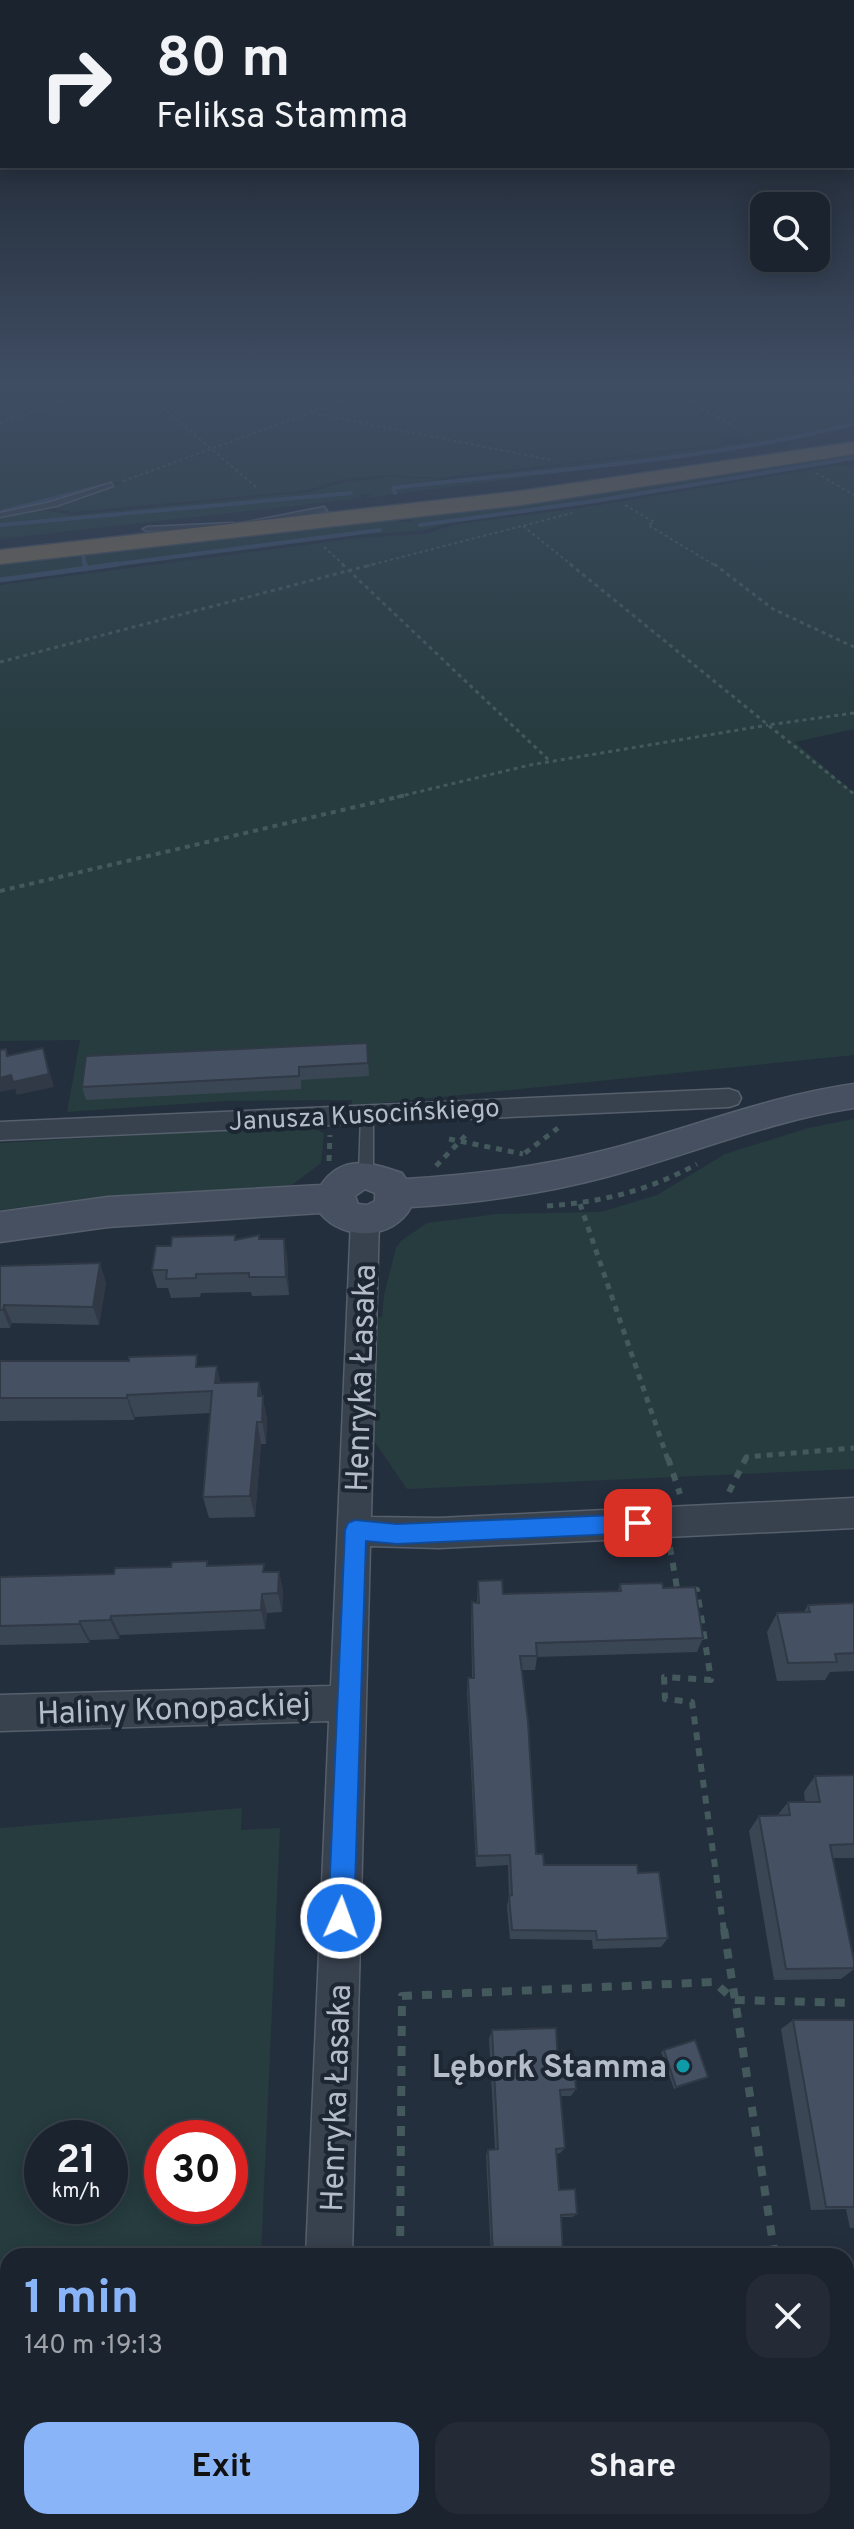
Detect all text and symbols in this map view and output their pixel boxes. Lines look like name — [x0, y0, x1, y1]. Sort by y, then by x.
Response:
text: 80 m — [156, 26, 290, 96]
icon: right — [24, 32, 128, 136]
text: Feliksa Stamma — [156, 95, 408, 141]
map controls — [750, 192, 830, 272]
button: search — [750, 192, 830, 272]
street label: Janusza Kusocińskiego — [228, 1093, 500, 1140]
street label: Henryka Łasaka — [339, 1264, 387, 1493]
pin — [604, 1489, 672, 1557]
icon: arrive — [616, 1501, 660, 1545]
street label: Haliny Konopackiej — [37, 1686, 312, 1736]
position arrow — [299, 1876, 383, 1960]
street label: Henryka Łasaka — [314, 1984, 362, 2213]
place label: Lębork Stamma — [432, 2049, 667, 2089]
marker: Lębork Stamma — [674, 2057, 692, 2075]
speed limit sign: 30 — [144, 2120, 248, 2224]
text: 21 — [56, 2137, 96, 2187]
text: km/h — [52, 2179, 100, 2205]
text: 1 min — [24, 2270, 139, 2330]
button: close — [746, 2274, 830, 2358]
text: 140 m · 19:13 — [24, 2330, 163, 2363]
button: Exit — [24, 2422, 419, 2514]
button: Share — [435, 2422, 830, 2514]

